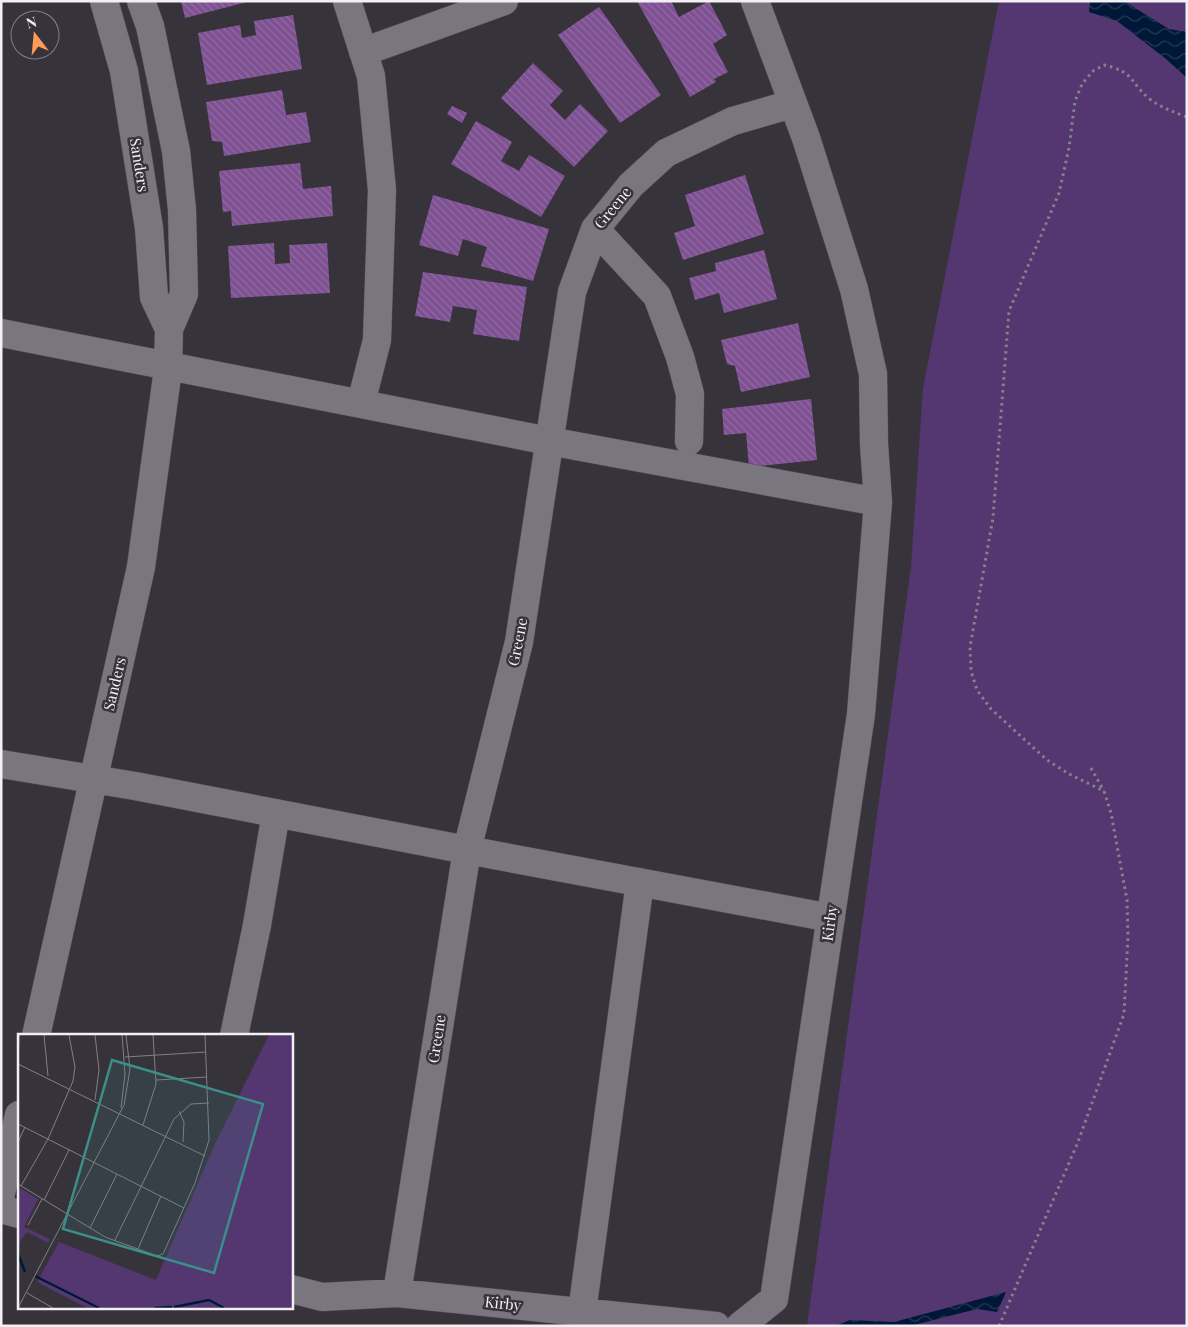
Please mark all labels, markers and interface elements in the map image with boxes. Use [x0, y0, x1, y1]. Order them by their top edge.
north arrow [10, 10, 60, 60]
text: N [24, 11, 39, 33]
street label: Sanders [126, 137, 154, 193]
street label: Greene [589, 182, 635, 233]
street label: Greene [503, 616, 531, 668]
street label: Sanders [98, 655, 130, 712]
street label: Kirby [817, 903, 842, 942]
street label: Greene [422, 1013, 450, 1064]
inset map [18, 1034, 292, 1310]
street label: Kirby [484, 1291, 523, 1315]

